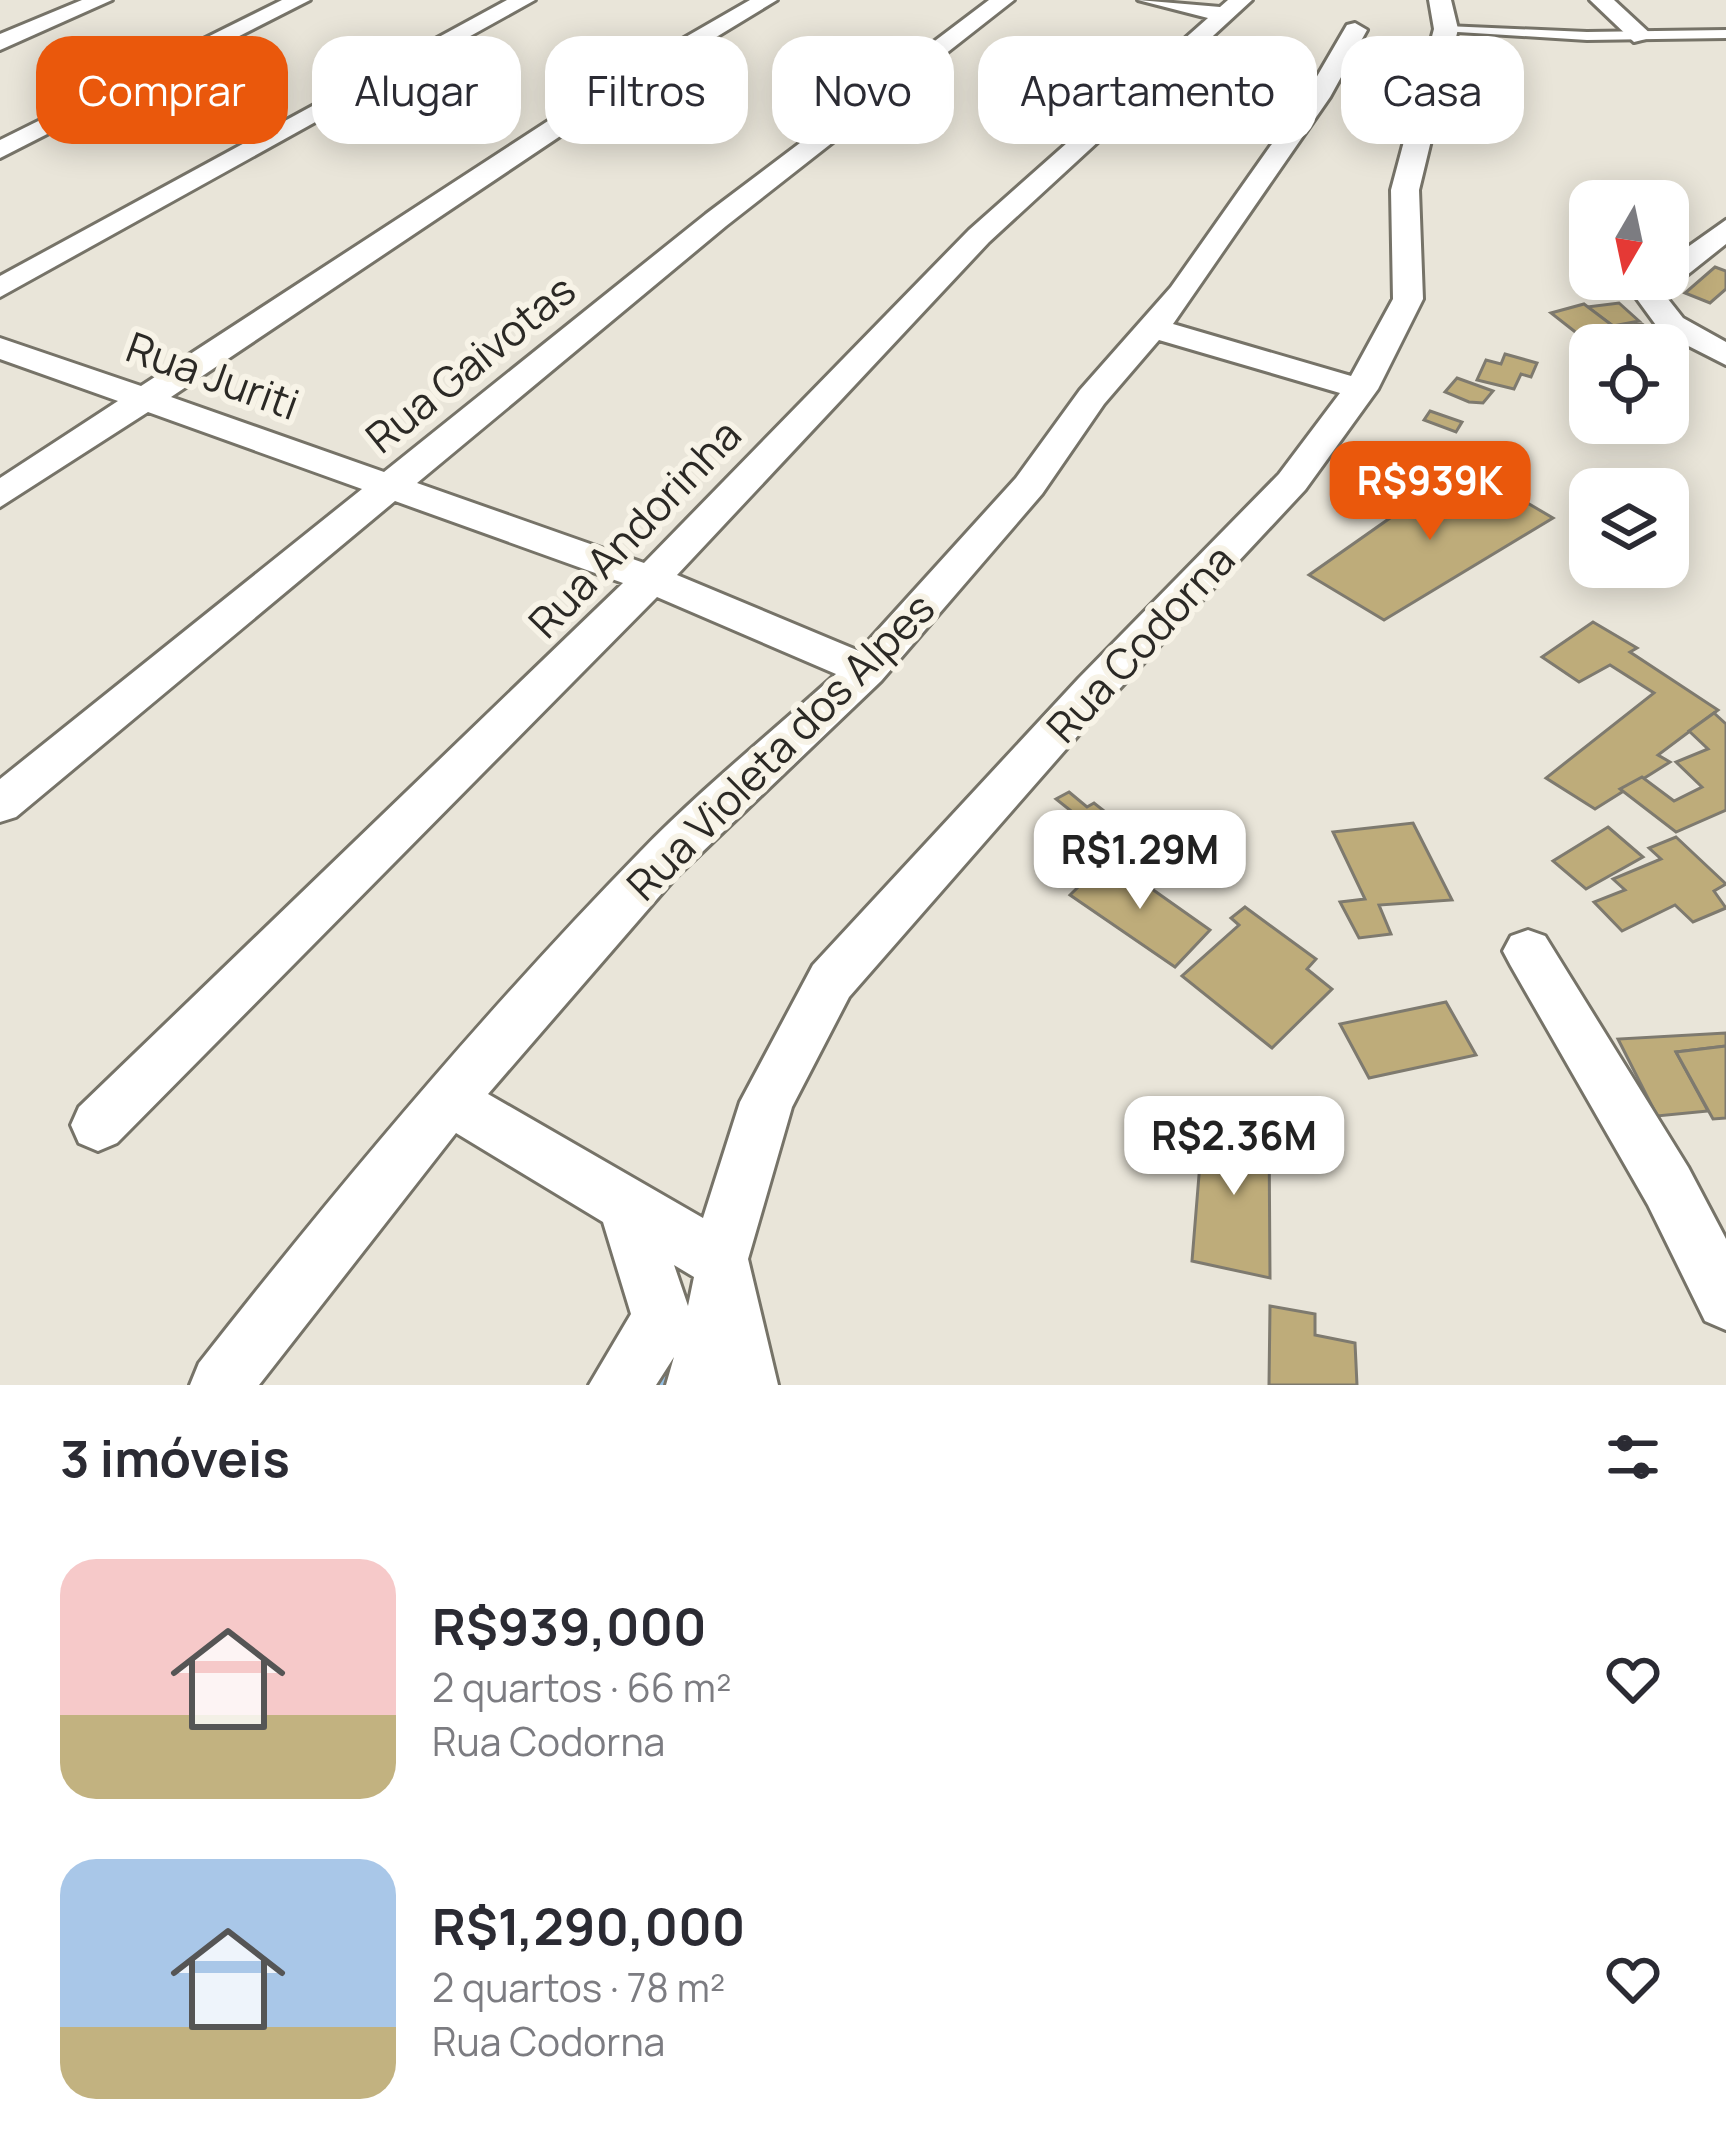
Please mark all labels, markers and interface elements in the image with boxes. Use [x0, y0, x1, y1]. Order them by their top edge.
chip: Comprar [36, 36, 288, 144]
chip: Alugar [312, 36, 521, 144]
chip: Filtros [545, 36, 748, 144]
chip: Novo [772, 36, 954, 144]
chip: Apartamento [978, 36, 1317, 144]
chip: Casa [1341, 36, 1524, 144]
north arrow [1569, 180, 1689, 300]
map controls [1569, 180, 1689, 588]
street label: Rua Gaivotas [353, 261, 587, 465]
street label: Rua Juriti [119, 317, 307, 433]
button: locate [1569, 324, 1689, 444]
street label: Rua Andorinha [515, 406, 753, 650]
pin: R$939K [1332, 441, 1528, 543]
text: R$939K [1357, 453, 1503, 507]
button: layers [1569, 468, 1689, 588]
street label: Rua Codorna [1033, 531, 1247, 755]
street label: Rua Violeta dos Alpes [613, 579, 947, 913]
pin: R$1.29M [1029, 810, 1251, 912]
text: R$1.29M [1061, 822, 1219, 876]
pin: R$2.36M [1123, 1096, 1345, 1198]
text: R$2.36M [1151, 1108, 1317, 1162]
text: 3 imóveis [60, 1423, 290, 1492]
icon: filters [1600, 1424, 1666, 1490]
text: R$939,000 [432, 1591, 707, 1660]
icon: home [156, 1607, 300, 1751]
icon: heart [1600, 1646, 1666, 1712]
text: 2 quartos · 66 m² [432, 1660, 732, 1714]
text: Rua Codorna [432, 1714, 665, 1768]
text: R$1,290,000 [432, 1891, 745, 1960]
icon: home [156, 1907, 300, 2051]
icon: heart [1600, 1946, 1666, 2012]
text: 2 quartos · 78 m² [432, 1960, 725, 2014]
text: Rua Codorna [432, 2014, 665, 2068]

